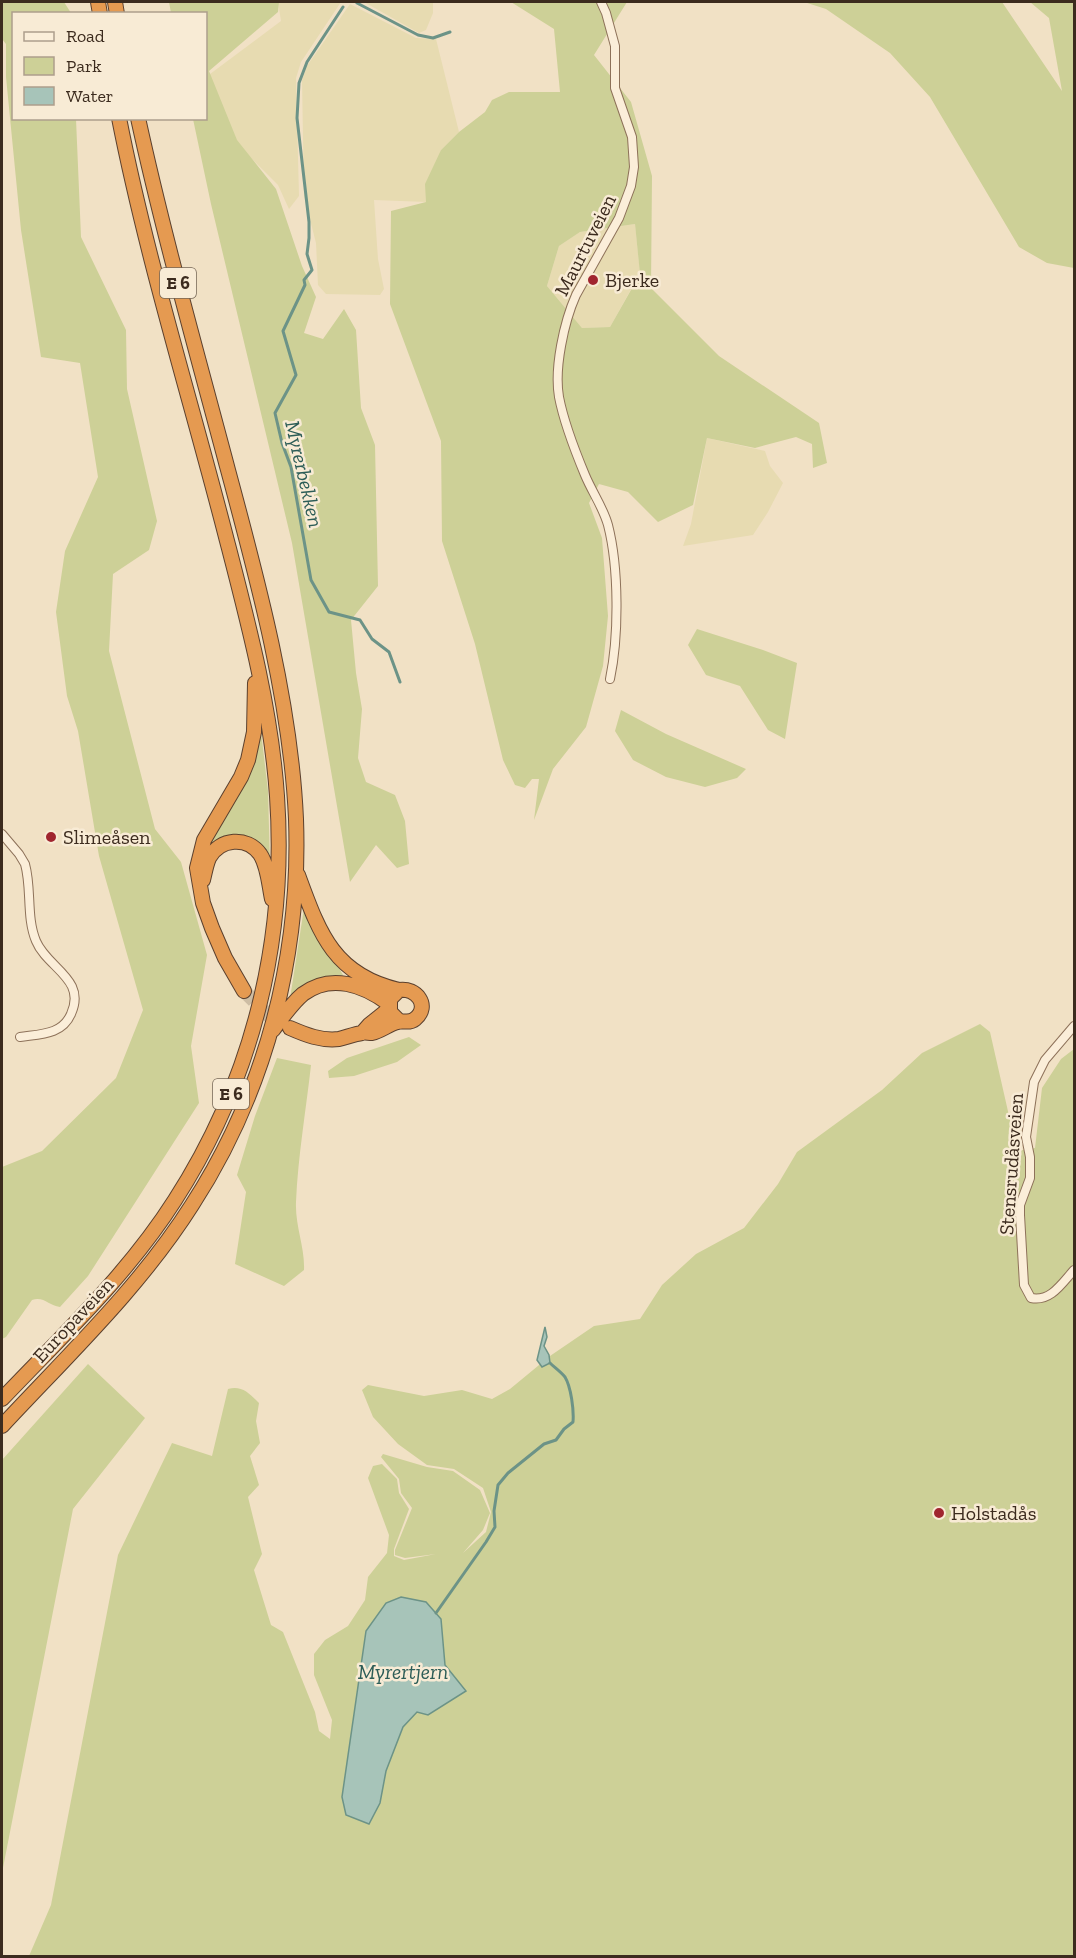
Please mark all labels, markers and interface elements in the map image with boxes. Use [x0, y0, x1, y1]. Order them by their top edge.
legend [12, 12, 207, 120]
text: Road [66, 25, 105, 47]
text: Park [66, 55, 102, 77]
text: Water [66, 85, 113, 107]
street label: Maurtuveien [549, 190, 621, 300]
road number: E 6 [160, 268, 196, 298]
place label: Bjerke [605, 268, 659, 292]
marker: Bjerke [586, 273, 600, 287]
water label: Myrerbekken [280, 418, 329, 530]
place label: Slimeåsen [63, 825, 151, 849]
marker: Slimeåsen [44, 830, 58, 844]
road number: E 6 [213, 1079, 249, 1109]
street label: Stensrudåsveien [994, 1092, 1028, 1236]
street label: Europaveien [28, 1272, 119, 1368]
place label: Holstadås [951, 1501, 1036, 1525]
marker: Holstadås [932, 1506, 946, 1520]
water label: Myrertjern [358, 1659, 448, 1684]

